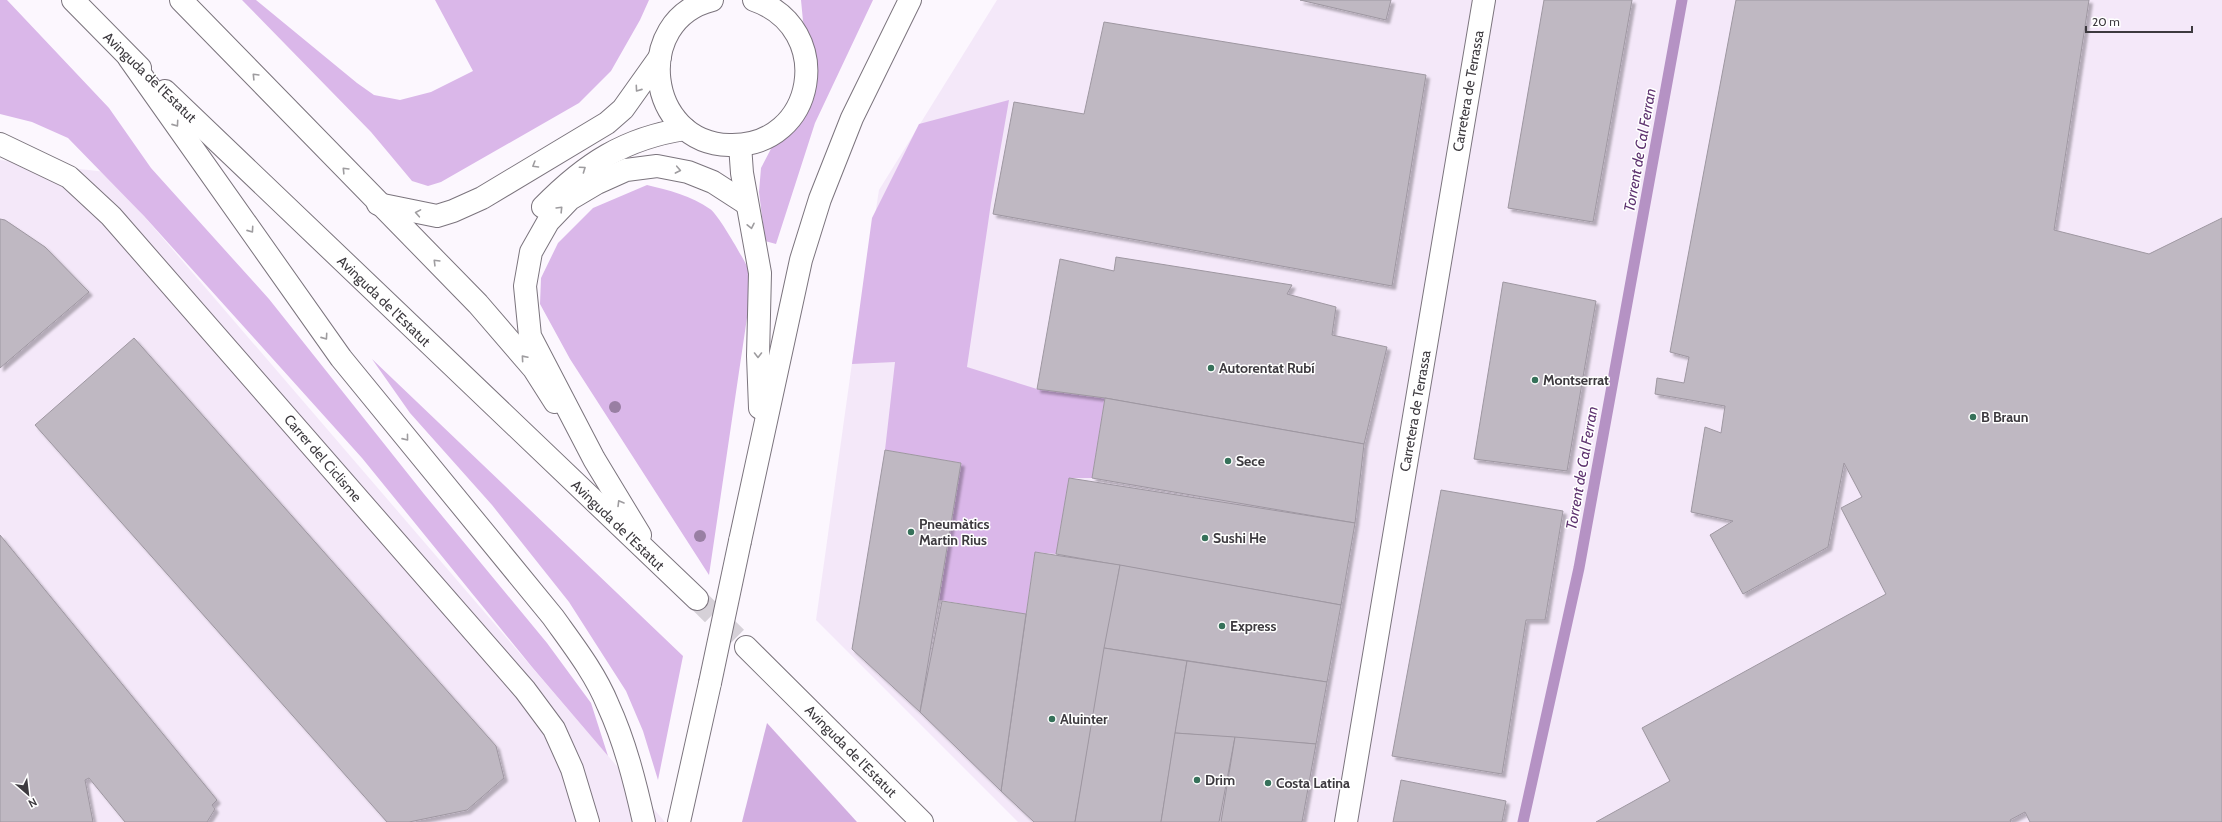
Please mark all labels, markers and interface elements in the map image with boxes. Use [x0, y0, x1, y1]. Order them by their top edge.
scale bar [2086, 8, 2192, 34]
text: 20 m [2092, 14, 2120, 29]
street label: Avinguda de l'Estatut [100, 28, 201, 126]
street label: Carretera de Terrassa [1448, 29, 1488, 153]
one-way arrow [252, 73, 259, 81]
one-way arrow [635, 85, 643, 92]
water label: Torrent de Cal Ferran [1620, 87, 1660, 213]
one-way arrow [171, 120, 179, 127]
one-way arrow [532, 161, 539, 168]
one-way arrow [675, 165, 681, 173]
one-way arrow [342, 167, 350, 175]
one-way arrow [579, 167, 586, 174]
one-way arrow [555, 206, 563, 214]
one-way arrow [415, 209, 421, 217]
one-way arrow [747, 222, 755, 229]
one-way arrow [246, 226, 253, 233]
street label: Avinguda de l'Estatut [334, 252, 435, 350]
one-way arrow [433, 259, 441, 267]
one-way arrow [320, 332, 327, 339]
street label: Carretera de Terrassa [1395, 349, 1435, 473]
one-way arrow [754, 352, 762, 358]
one-way arrow [522, 355, 529, 363]
place label: Autorentat Rubí [1219, 359, 1315, 377]
marker: Autorentat Rubí [1206, 363, 1216, 373]
place label: Montserrat [1543, 371, 1609, 389]
marker: Montserrat [1530, 375, 1540, 385]
water label: Torrent de Cal Ferran [1562, 405, 1602, 531]
place label: B Braun [1981, 408, 2029, 426]
street label: Carrer del Ciclisme [280, 411, 366, 505]
marker: B Braun [1968, 412, 1978, 422]
one-way arrow [402, 434, 409, 441]
place label: Sece [1236, 452, 1265, 470]
marker: Sece [1223, 456, 1233, 466]
street label: Avinguda de l'Estatut [568, 476, 669, 574]
one-way arrow [618, 500, 625, 507]
place label: Pneumàtics Martin Rius [919, 515, 989, 549]
marker: Pneumàtics Martin Rius [906, 527, 916, 537]
place label: Sushi He [1213, 529, 1266, 547]
marker: Sushi He [1200, 533, 1210, 543]
place label: Express [1230, 617, 1276, 635]
marker: Express [1217, 621, 1227, 631]
street label: Avinguda de l'Estatut [801, 701, 901, 801]
place label: Aluinter [1060, 710, 1108, 728]
marker: Aluinter [1047, 714, 1057, 724]
place label: Drim [1205, 771, 1235, 789]
north arrow [8, 774, 48, 814]
place label: Costa Latina [1276, 774, 1350, 792]
marker: Drim [1192, 775, 1202, 785]
marker: Costa Latina [1263, 778, 1273, 788]
text: N [26, 795, 39, 811]

